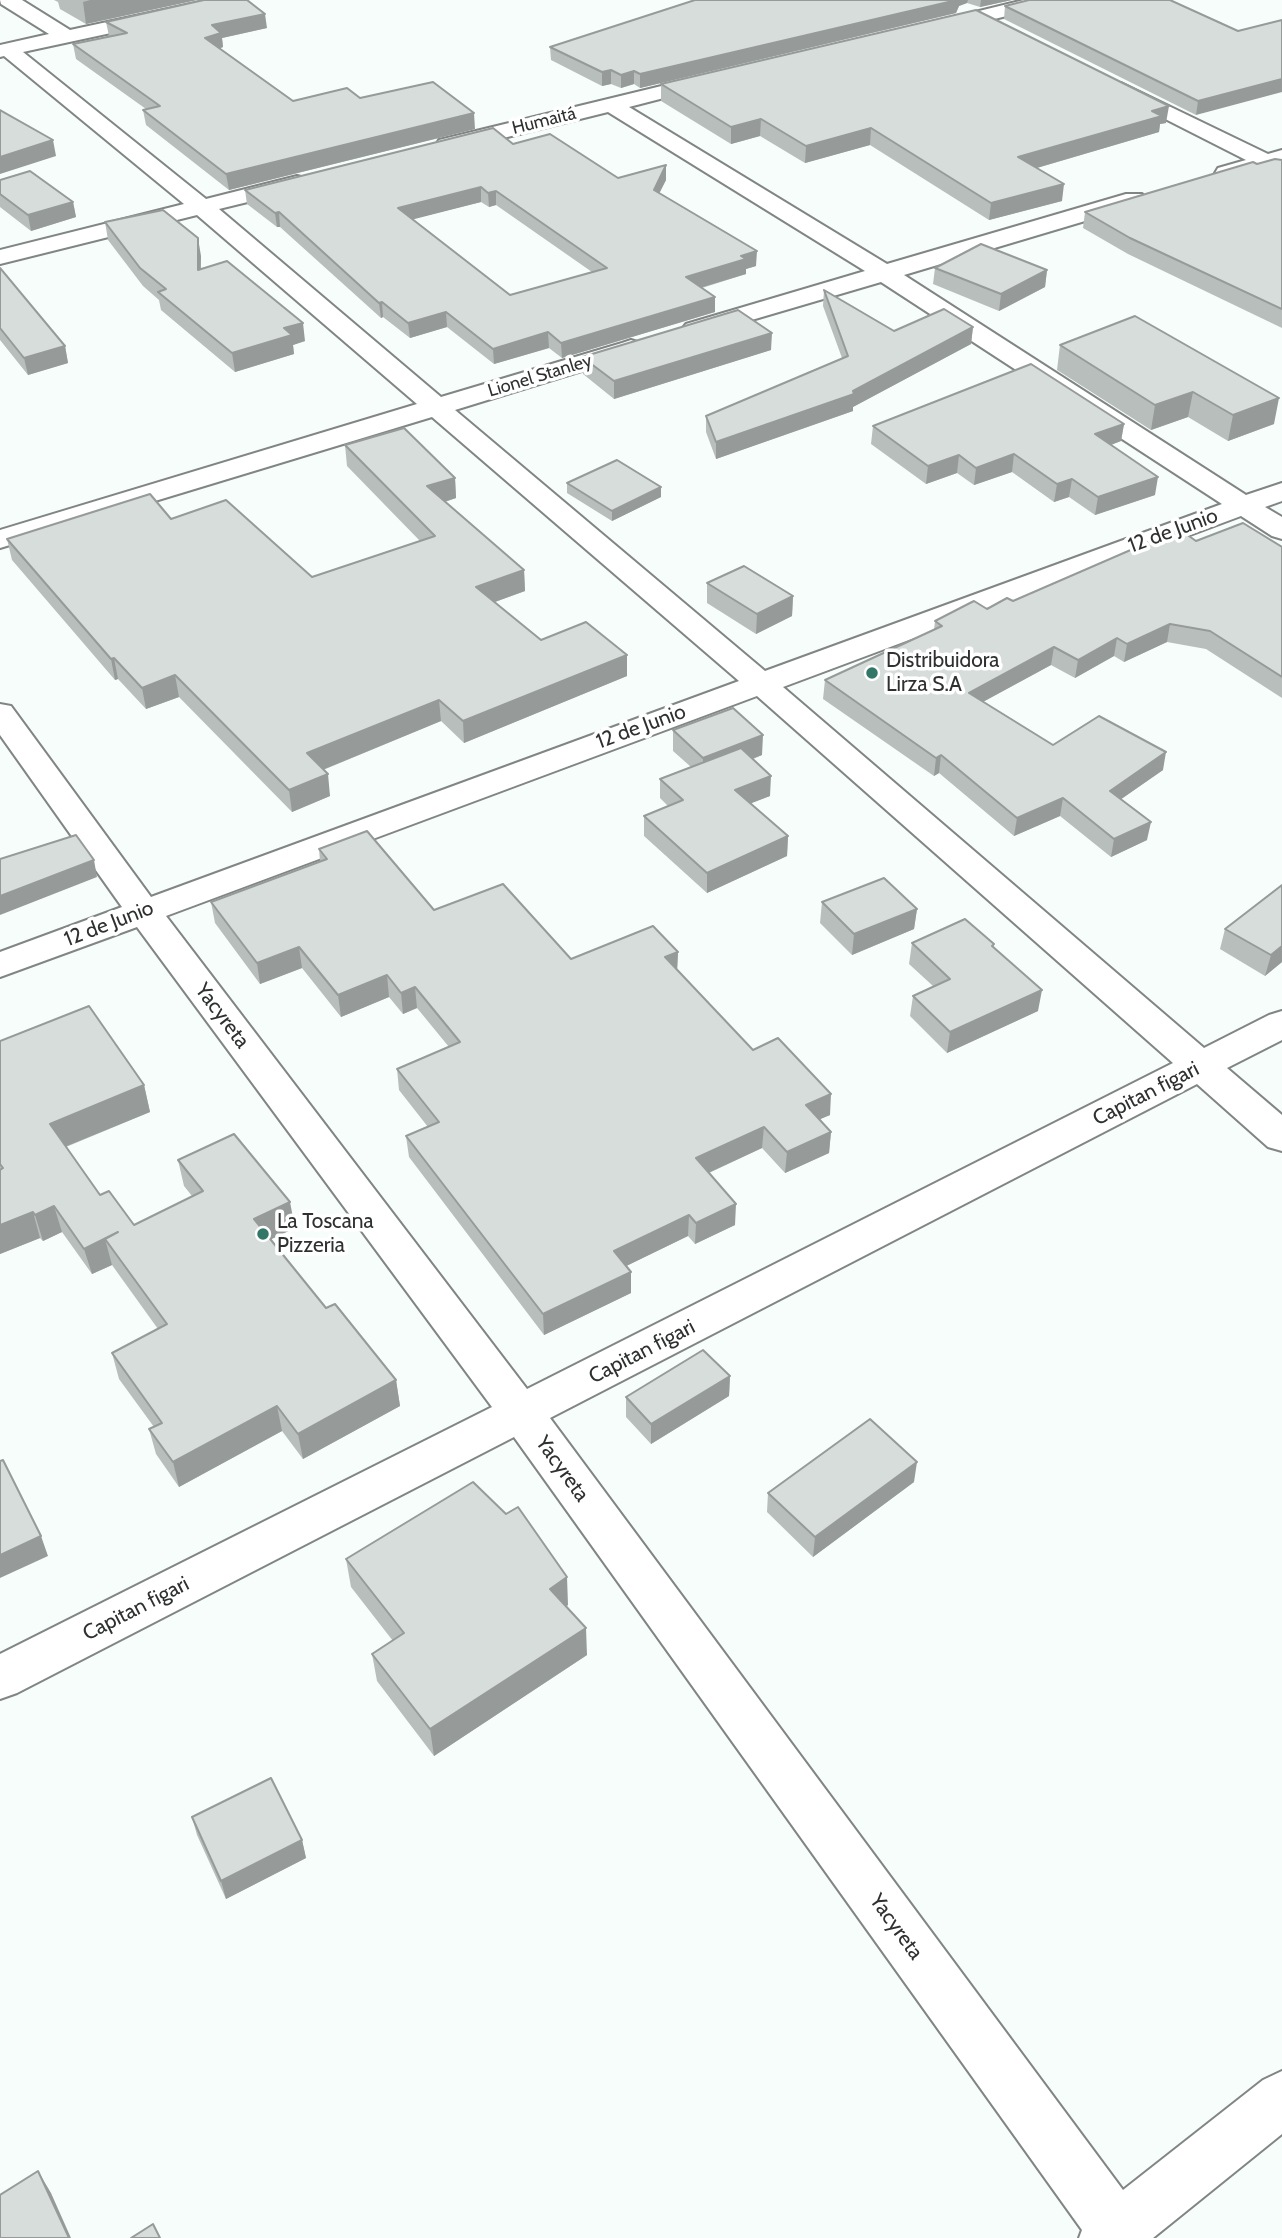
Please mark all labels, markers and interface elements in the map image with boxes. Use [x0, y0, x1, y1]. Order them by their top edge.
street label: Humaitá [510, 103, 578, 139]
street label: Lionel Stanley [485, 350, 595, 402]
street label: 12 de Junio [1125, 503, 1221, 559]
place label: Distribuidora Lirza S.A [886, 648, 999, 698]
marker: Distribuidora Lirza S.A [864, 665, 880, 681]
street label: 12 de Junio [593, 699, 689, 755]
street label: 12 de Junio [61, 895, 157, 953]
street label: Yacyreta [189, 978, 255, 1054]
street label: Capitan figari [1089, 1056, 1203, 1132]
place label: La Toscana Pizzeria [277, 1209, 374, 1259]
marker: La Toscana Pizzeria [255, 1226, 271, 1242]
street label: Capitan figari [585, 1314, 699, 1390]
street label: Yacyreta [530, 1431, 594, 1507]
street label: Capitan figari [79, 1571, 193, 1647]
street label: Yacyreta [864, 1889, 928, 1965]

